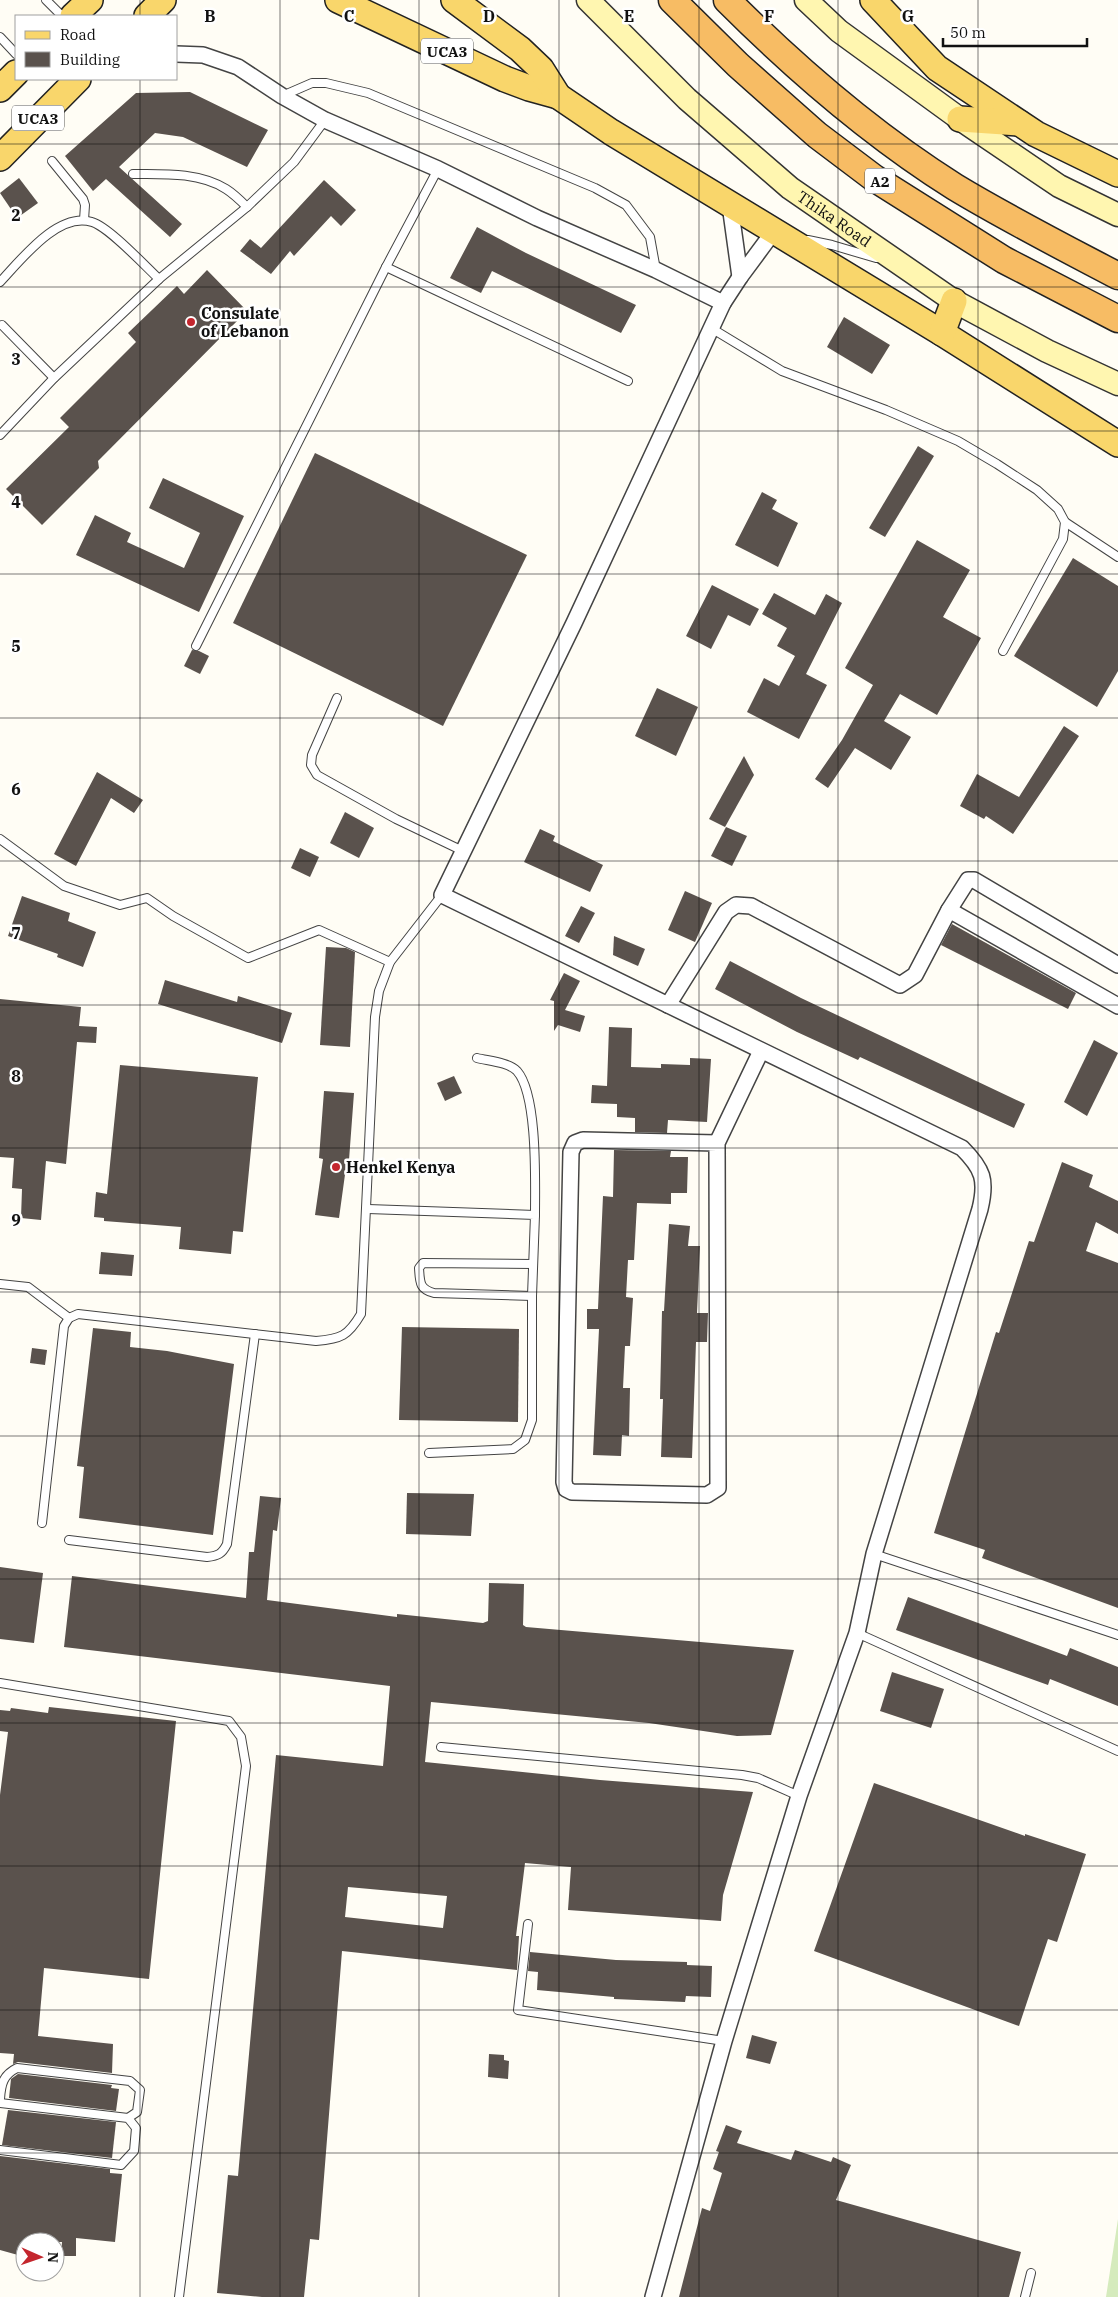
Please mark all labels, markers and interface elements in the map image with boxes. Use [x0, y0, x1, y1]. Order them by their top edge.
text: B [204, 6, 216, 26]
text: C [344, 6, 354, 26]
text: D [483, 6, 495, 26]
text: E [624, 6, 634, 26]
text: F [764, 6, 774, 26]
text: G [902, 6, 914, 26]
legend [15, 15, 178, 80]
scale bar [943, 15, 1087, 47]
text: 50 m [950, 23, 986, 42]
text: Road [60, 25, 96, 44]
road number: UCA3 [421, 38, 473, 64]
text: Building [60, 50, 120, 69]
road number: UCA3 [12, 106, 64, 130]
road number: A2 [865, 168, 895, 194]
street label: Thika Road [793, 186, 875, 251]
text: 2 [11, 205, 21, 225]
place label: Consulate of Lebanon [201, 303, 289, 341]
marker: Consulate of Lebanon [185, 316, 197, 328]
text: 3 [11, 349, 21, 369]
text: 4 [11, 492, 21, 512]
text: 5 [11, 636, 21, 656]
text: 6 [11, 779, 21, 799]
text: 7 [11, 923, 21, 943]
text: 8 [11, 1066, 21, 1086]
place label: Henkel Kenya [346, 1157, 455, 1177]
marker: Henkel Kenya [330, 1161, 342, 1173]
text: 9 [11, 1210, 21, 1230]
north arrow [15, 2232, 65, 2282]
text: N [44, 2252, 62, 2263]

